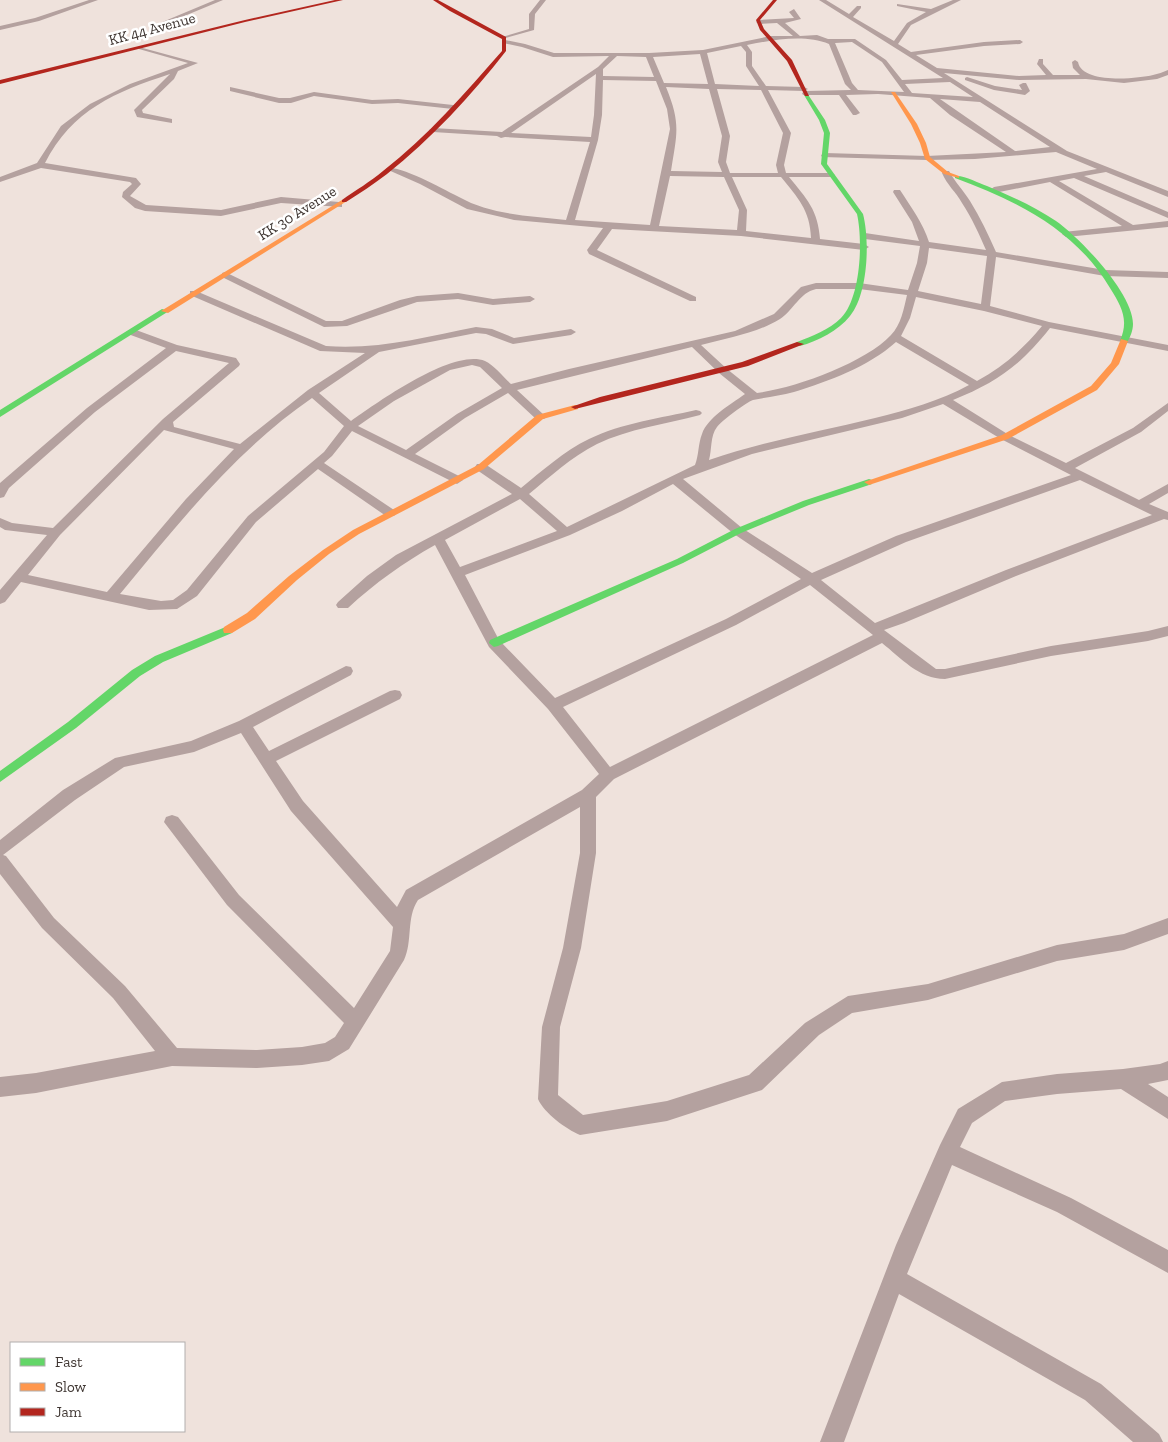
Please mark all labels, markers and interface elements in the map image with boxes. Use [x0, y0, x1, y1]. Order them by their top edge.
street label: KK 44 Avenue [107, 9, 197, 49]
street label: KK 30 Avenue [255, 182, 339, 244]
legend [10, 1342, 185, 1432]
text: Fast [55, 1353, 83, 1371]
text: Slow [55, 1378, 87, 1396]
text: Jam [55, 1403, 82, 1421]

